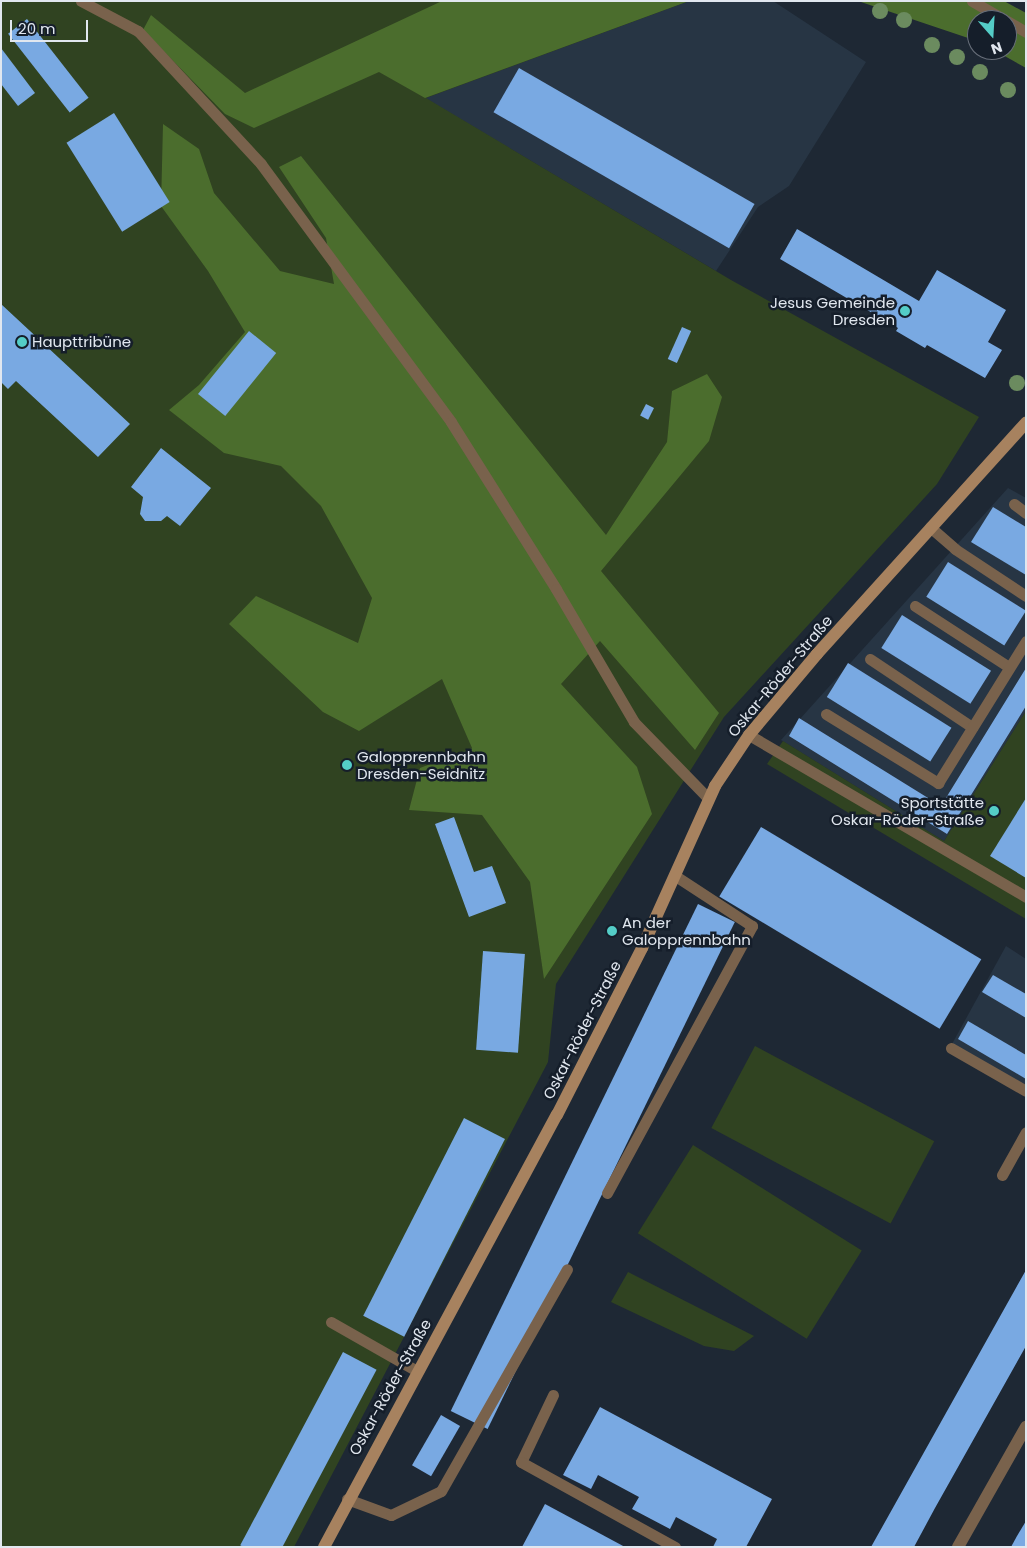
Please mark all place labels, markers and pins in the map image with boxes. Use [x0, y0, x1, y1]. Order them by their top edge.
place label: Jesus Gemeinde Dresden [770, 293, 895, 328]
marker: Jesus Gemeinde Dresden [899, 305, 911, 317]
place label: Haupttribüne [32, 333, 131, 351]
marker: Haupttribüne [16, 336, 28, 348]
place label: Galopprennbahn Dresden-Seidnitz [357, 747, 486, 782]
marker: Galopprennbahn Dresden-Seidnitz [341, 759, 353, 771]
place label: Sportstätte Oskar-Röder-Straße [831, 793, 984, 828]
marker: Sportstätte Oskar-Röder-Straße [988, 805, 1000, 817]
place label: An der Galopprennbahn [622, 913, 751, 948]
marker: An der Galopprennbahn [606, 925, 618, 937]

